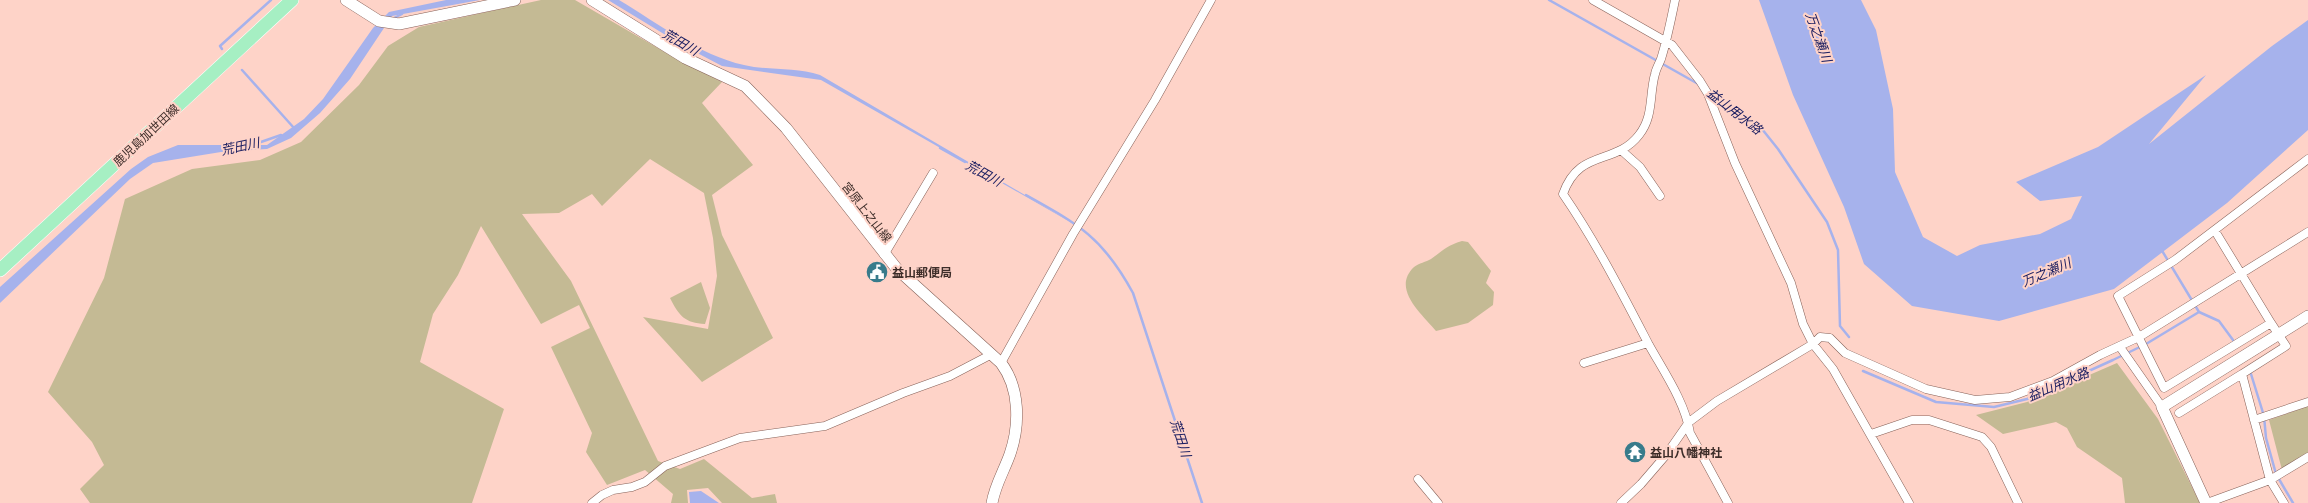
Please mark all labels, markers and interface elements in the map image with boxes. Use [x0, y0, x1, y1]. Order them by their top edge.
water label: 万之瀬川 [1803, 10, 1836, 66]
water label: 荒田川 [660, 25, 704, 60]
water label: 益山用水路 [1704, 85, 1766, 138]
street label: 鹿児島加世田線 [110, 101, 182, 169]
water label: 荒田川 [219, 134, 263, 158]
water label: 荒田川 [963, 157, 1007, 190]
street label: 宮原上之山線 [839, 179, 895, 245]
water label: 万之瀬川 [2019, 254, 2075, 290]
public building icon: 益山郵便局 [864, 259, 890, 285]
place label: 益山郵便局 [892, 265, 952, 280]
water label: 益山用水路 [2025, 364, 2092, 404]
water label: 荒田川 [1167, 417, 1195, 461]
temple icon: 益山八幡神社 [1622, 439, 1648, 465]
place label: 益山八幡神社 [1650, 445, 1722, 460]

